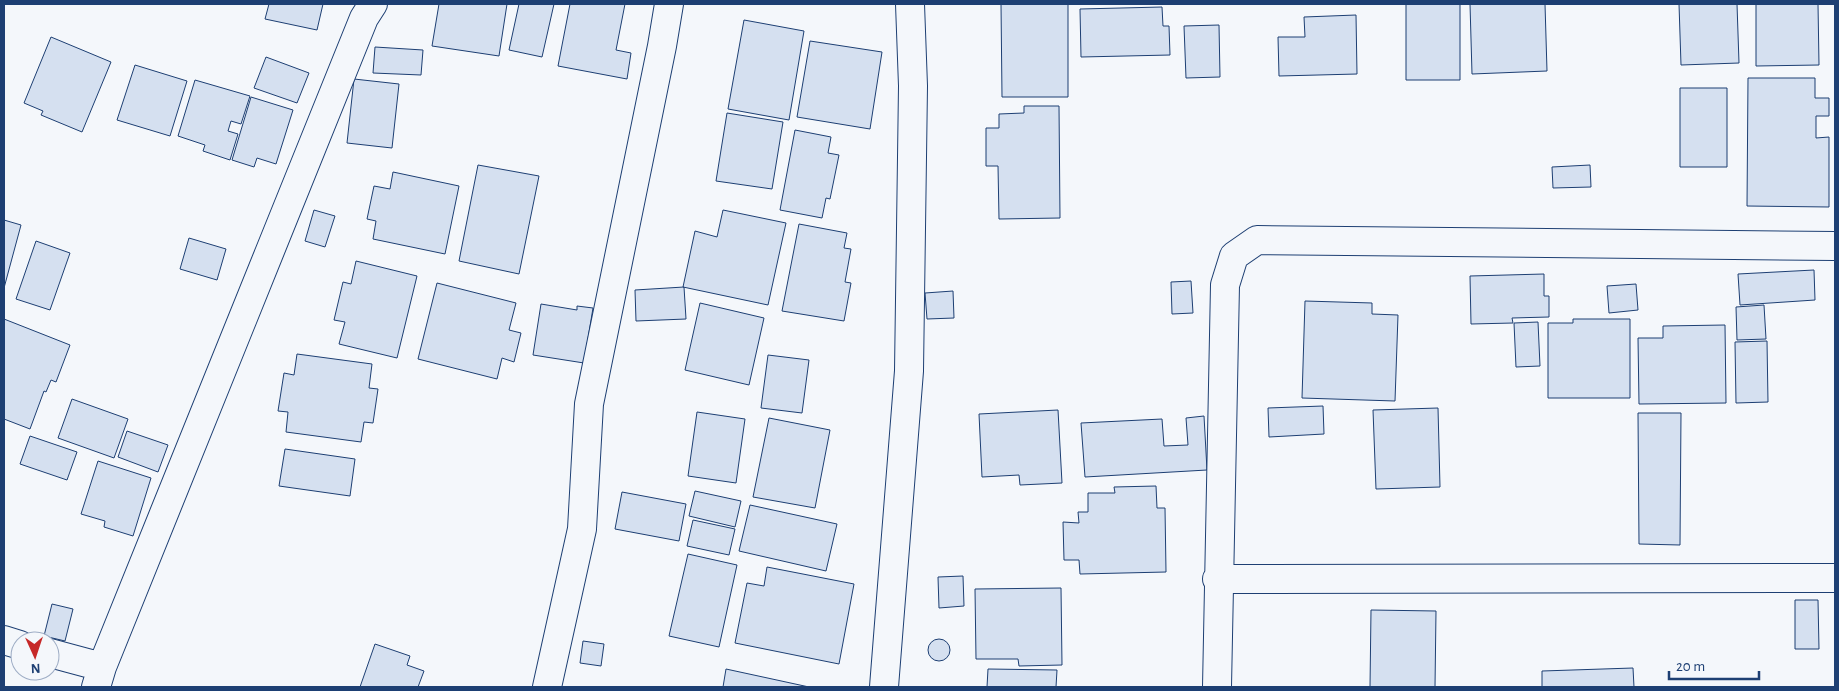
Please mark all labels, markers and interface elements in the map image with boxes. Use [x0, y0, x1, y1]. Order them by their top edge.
north arrow [10, 631, 60, 681]
scale bar [1669, 648, 1759, 680]
text: 20 m [1676, 659, 1705, 674]
text: N [30, 661, 41, 675]

